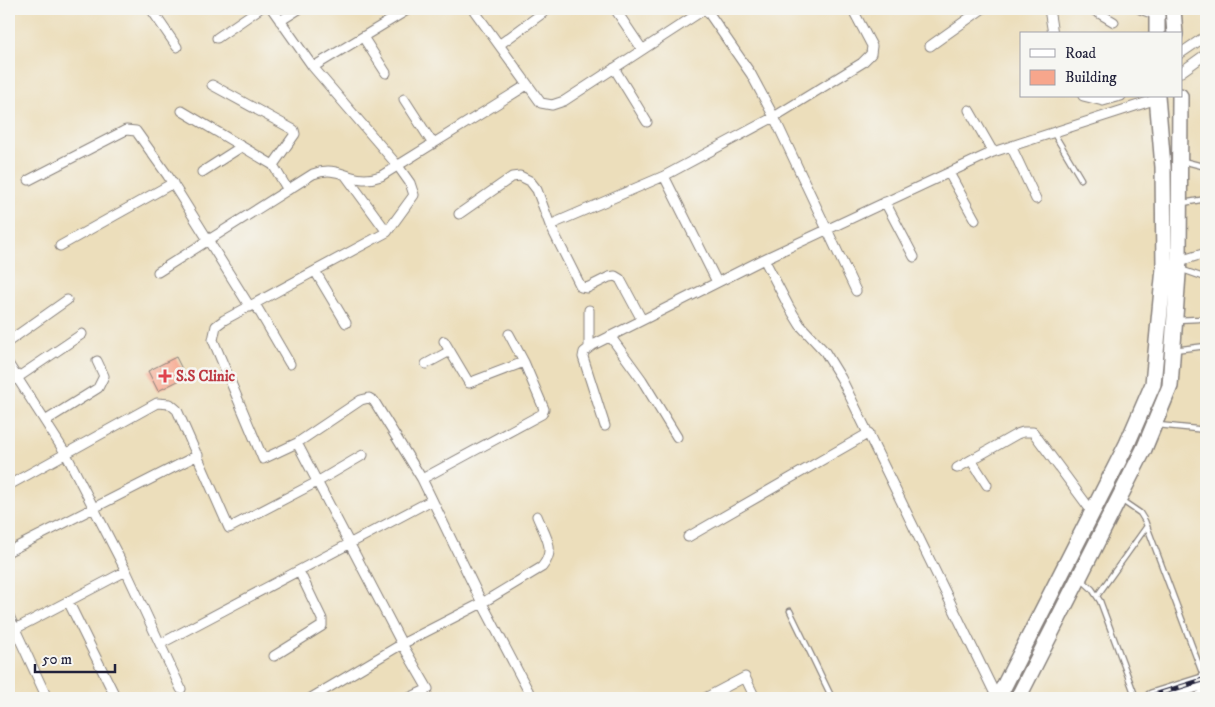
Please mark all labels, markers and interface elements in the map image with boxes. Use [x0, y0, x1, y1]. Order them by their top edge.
legend [1020, 32, 1182, 98]
text: Road [1065, 44, 1097, 63]
text: Building [1065, 68, 1117, 87]
place label: S.S Clinic [176, 367, 236, 386]
marker: S.S Clinic [158, 369, 172, 383]
scale bar [35, 642, 115, 674]
text: 50 m [42, 650, 72, 669]

